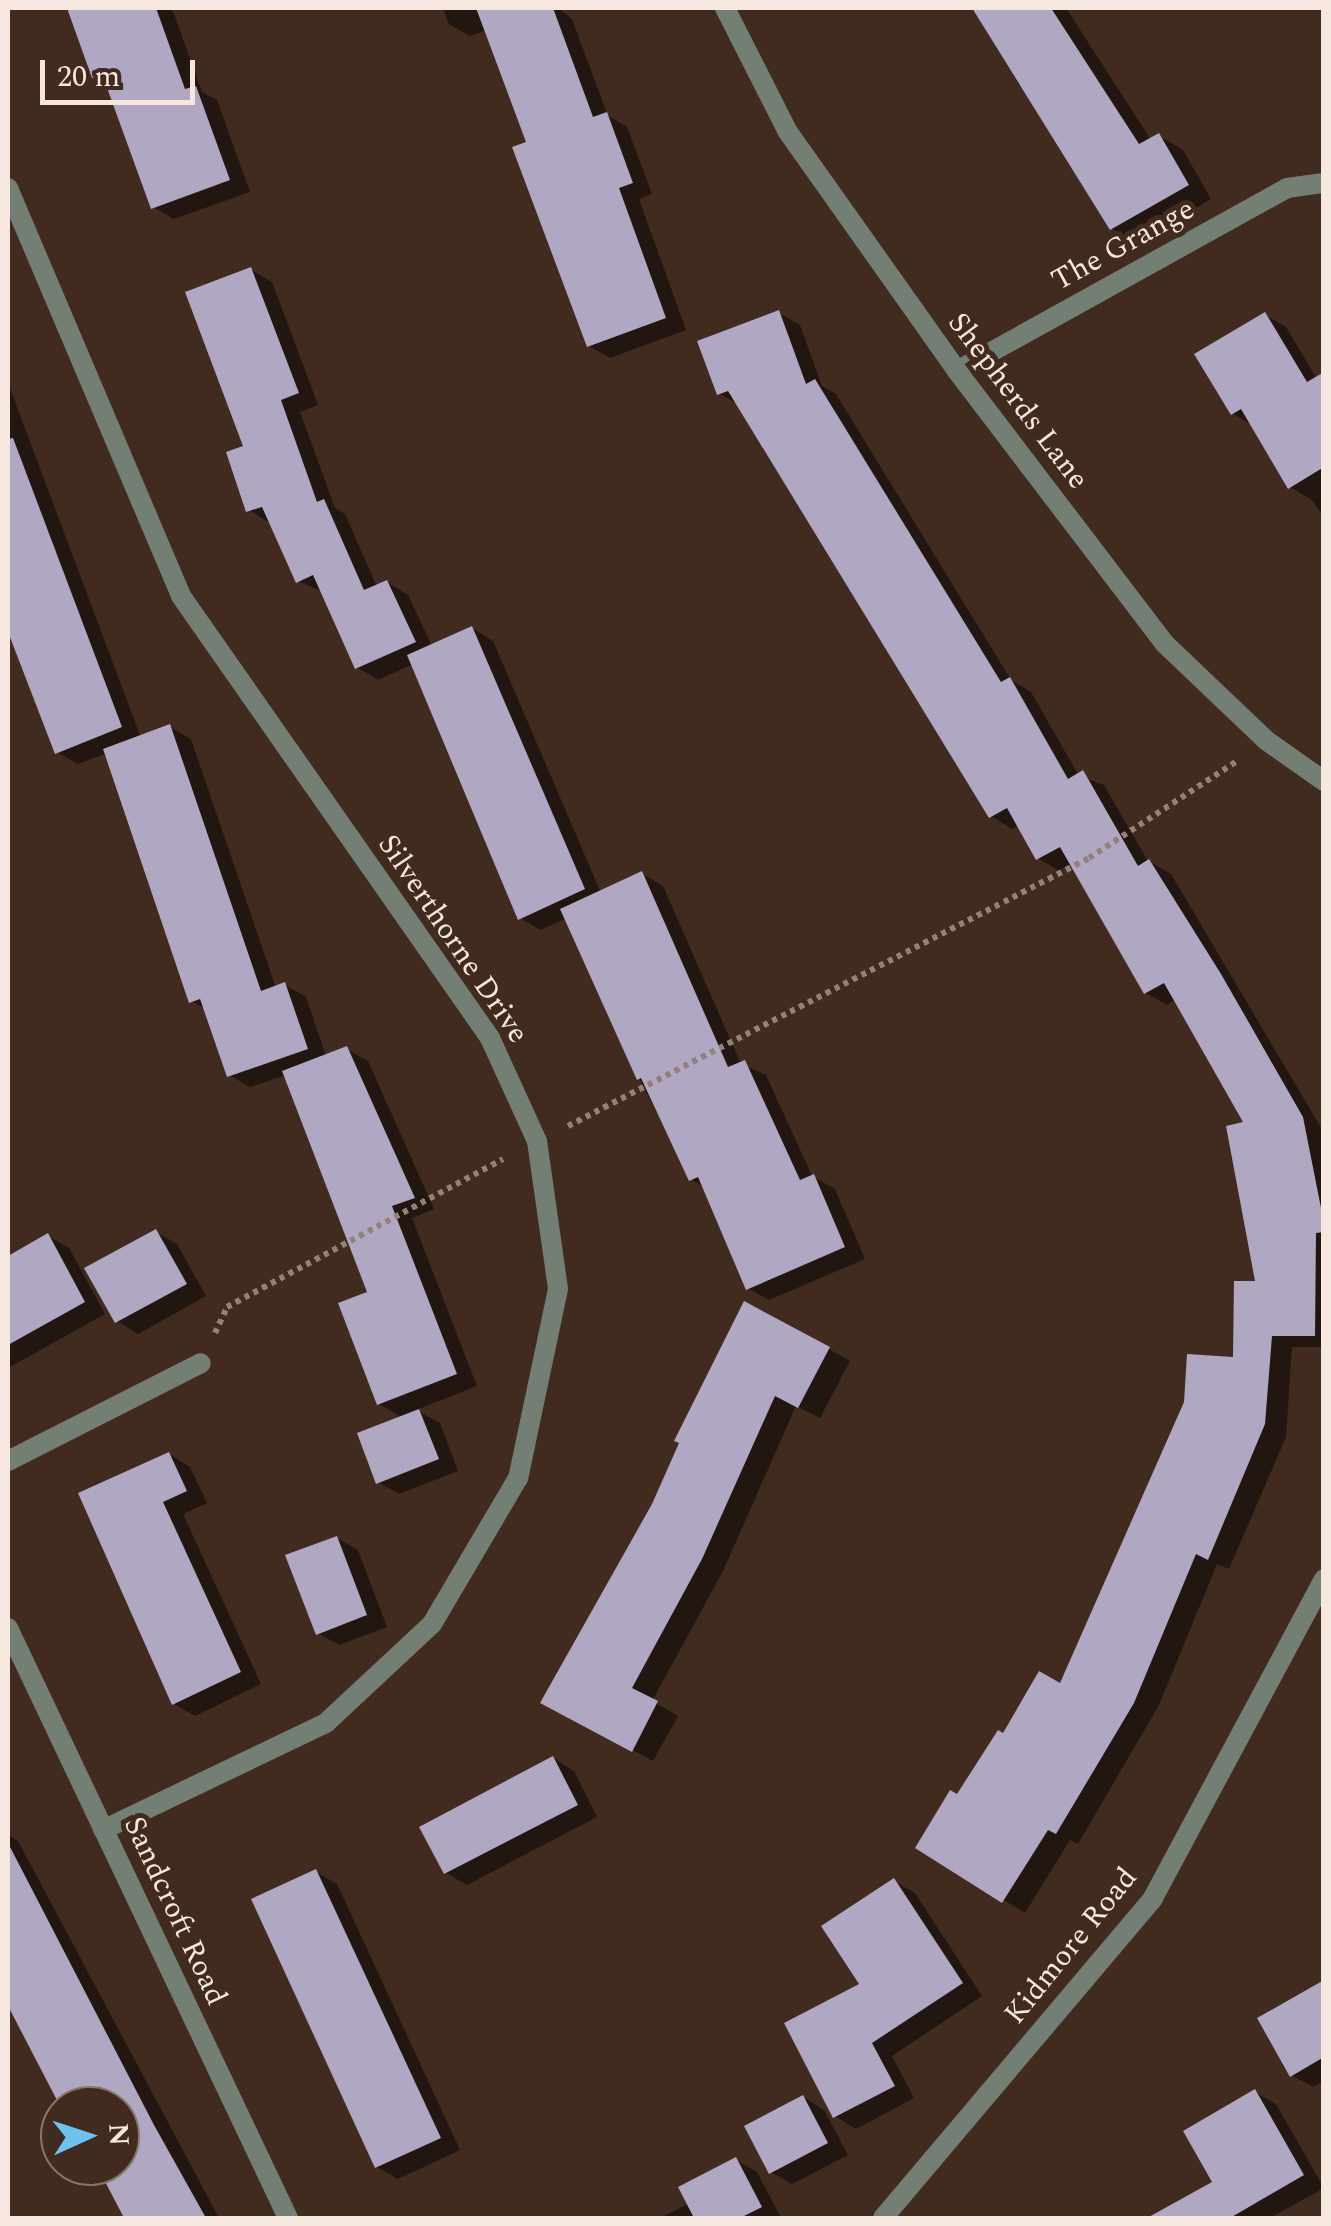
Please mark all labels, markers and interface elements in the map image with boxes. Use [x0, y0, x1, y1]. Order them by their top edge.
scale bar [45, 40, 200, 102]
text: 20 m [57, 54, 120, 100]
street label: The Grange [1045, 191, 1201, 299]
street label: Shepherds Lane [940, 306, 1096, 496]
street label: Silverthorne Drive [370, 828, 536, 1050]
street label: Sandcroft Road [116, 1811, 234, 2011]
street label: Kidmore Road [997, 1860, 1145, 2032]
north arrow [40, 2086, 140, 2186]
text: N [96, 2122, 141, 2147]

